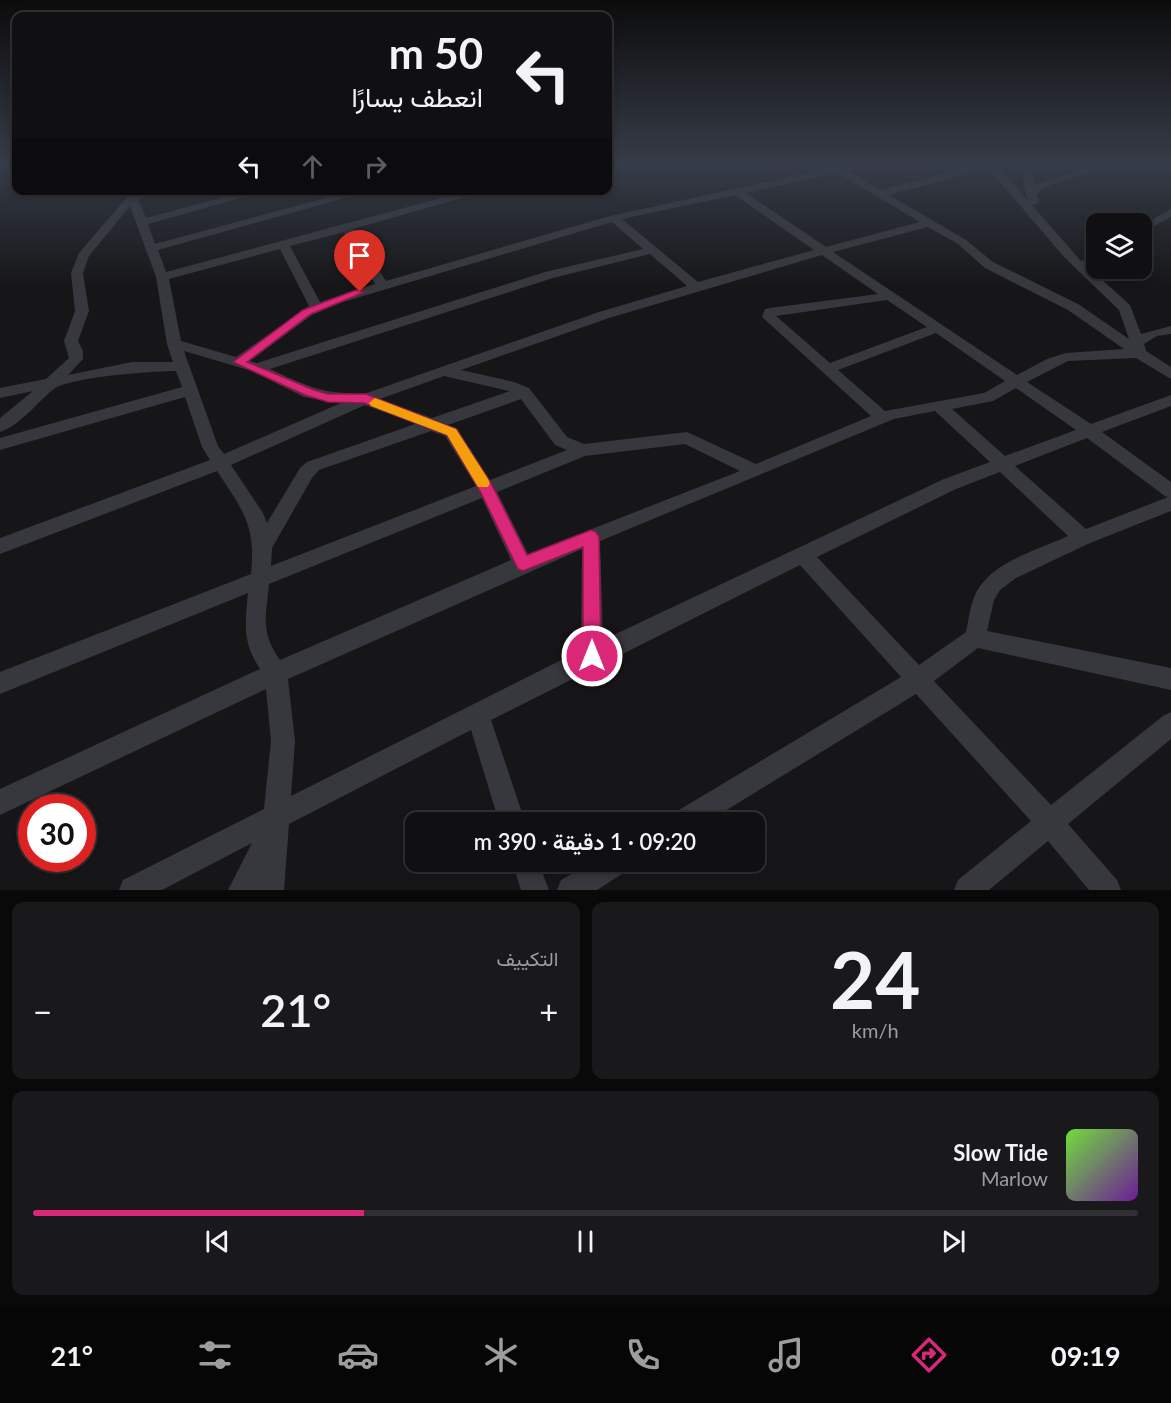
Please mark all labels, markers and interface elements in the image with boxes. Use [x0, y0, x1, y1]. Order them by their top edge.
text: 50 m [389, 28, 483, 78]
icon: left [504, 36, 582, 114]
text: انعطف يسارًا [351, 80, 483, 113]
icon: left [233, 150, 266, 183]
icon: ahead [296, 150, 329, 183]
icon: right [359, 150, 392, 183]
map controls [1086, 213, 1152, 279]
button: layers [1086, 213, 1152, 279]
pin [334, 230, 385, 292]
icon: arrive [343, 239, 376, 272]
position arrow [560, 624, 624, 688]
speed limit sign: 30 [18, 794, 96, 872]
text: 09:20 · 1 دقيقة · 390 m [474, 828, 696, 855]
text: 24 [830, 932, 921, 1026]
text: التكييف [496, 946, 559, 970]
text: 21° [260, 983, 331, 1037]
text: − [33, 991, 52, 1031]
text: + [539, 991, 558, 1031]
text: km/h [852, 1018, 899, 1042]
text: Slow Tide [953, 1139, 1048, 1166]
text: Marlow [981, 1166, 1048, 1190]
icon: previous [201, 1225, 234, 1258]
icon: pause [569, 1225, 602, 1258]
icon: next [937, 1225, 970, 1258]
icon: filters [194, 1334, 236, 1376]
icon: car [337, 1334, 379, 1376]
icon: climate [480, 1334, 522, 1376]
icon: phone [622, 1334, 664, 1376]
icon: music [765, 1334, 807, 1376]
icon: directions [908, 1334, 950, 1376]
text: 21° [51, 1339, 93, 1372]
text: 09:19 [1051, 1339, 1121, 1372]

